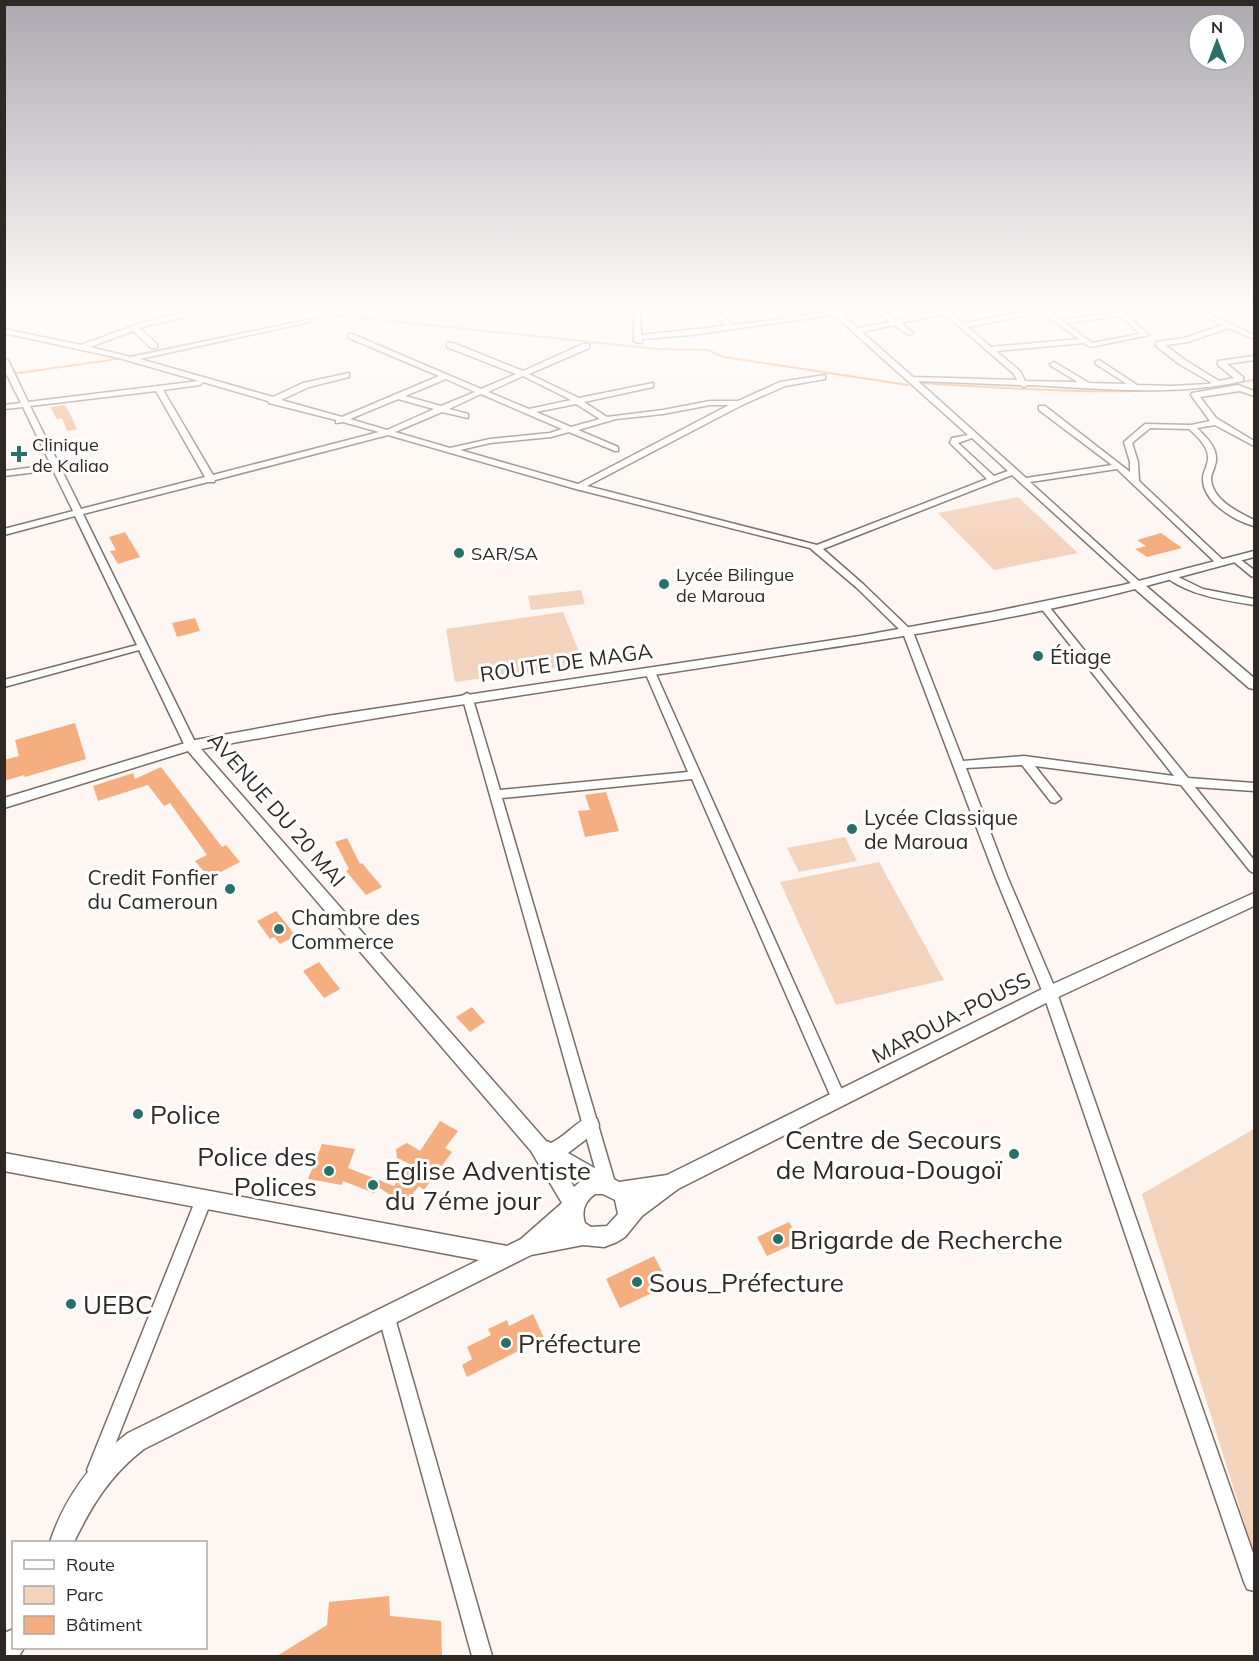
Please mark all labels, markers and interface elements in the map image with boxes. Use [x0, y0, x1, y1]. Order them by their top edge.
north arrow [1187, 12, 1247, 72]
text: N [1211, 17, 1223, 37]
place label: Clinique de Kaliao [32, 433, 109, 477]
marker: Clinique de Kaliao [10, 445, 28, 463]
place label: SAR/SA [471, 542, 538, 565]
marker: SAR/SA [452, 546, 466, 560]
place label: Lycée Bilingue de Maroua [676, 563, 794, 607]
marker: Lycée Bilingue de Maroua [657, 577, 671, 591]
street label: ROUTE DE MAGA [478, 637, 655, 687]
place label: Étiage [1050, 643, 1111, 669]
marker: Étiage [1031, 649, 1045, 663]
street label: AVENUE DU 20 MAI [203, 726, 351, 892]
place label: Lycée Classique de Maroua [864, 804, 1018, 854]
marker: Lycée Classique de Maroua [845, 822, 859, 836]
place label: Credit Fonfier du Cameroun [87, 864, 218, 914]
marker: Credit Fonfier du Cameroun [223, 882, 237, 896]
place label: Chambre des Commerce [291, 904, 420, 954]
marker: Chambre des Commerce [272, 922, 286, 936]
street label: MAROUA-POUSS [867, 966, 1035, 1068]
place label: Police [150, 1098, 220, 1131]
marker: Police [131, 1107, 145, 1121]
place label: Centre de Secours de Maroua-Dougoï [776, 1123, 1003, 1186]
place label: Police des Polices [197, 1140, 317, 1203]
marker: Centre de Secours de Maroua-Dougoï [1007, 1147, 1021, 1161]
place label: Eglise Adventiste du 7éme jour [385, 1154, 591, 1217]
marker: Police des Polices [322, 1164, 336, 1178]
marker: Eglise Adventiste du 7éme jour [366, 1178, 380, 1192]
place label: Brigarde de Recherche [790, 1223, 1063, 1256]
marker: Brigarde de Recherche [771, 1232, 785, 1246]
place label: Sous_Préfecture [649, 1266, 844, 1299]
marker: Sous_Préfecture [630, 1275, 644, 1289]
place label: UEBC [83, 1288, 153, 1321]
marker: UEBC [64, 1297, 78, 1311]
place label: Préfecture [518, 1327, 641, 1360]
marker: Préfecture [499, 1336, 513, 1350]
legend [12, 1541, 207, 1649]
text: Route [66, 1553, 115, 1576]
text: Parc [66, 1583, 104, 1606]
text: Bâtiment [66, 1613, 142, 1636]

